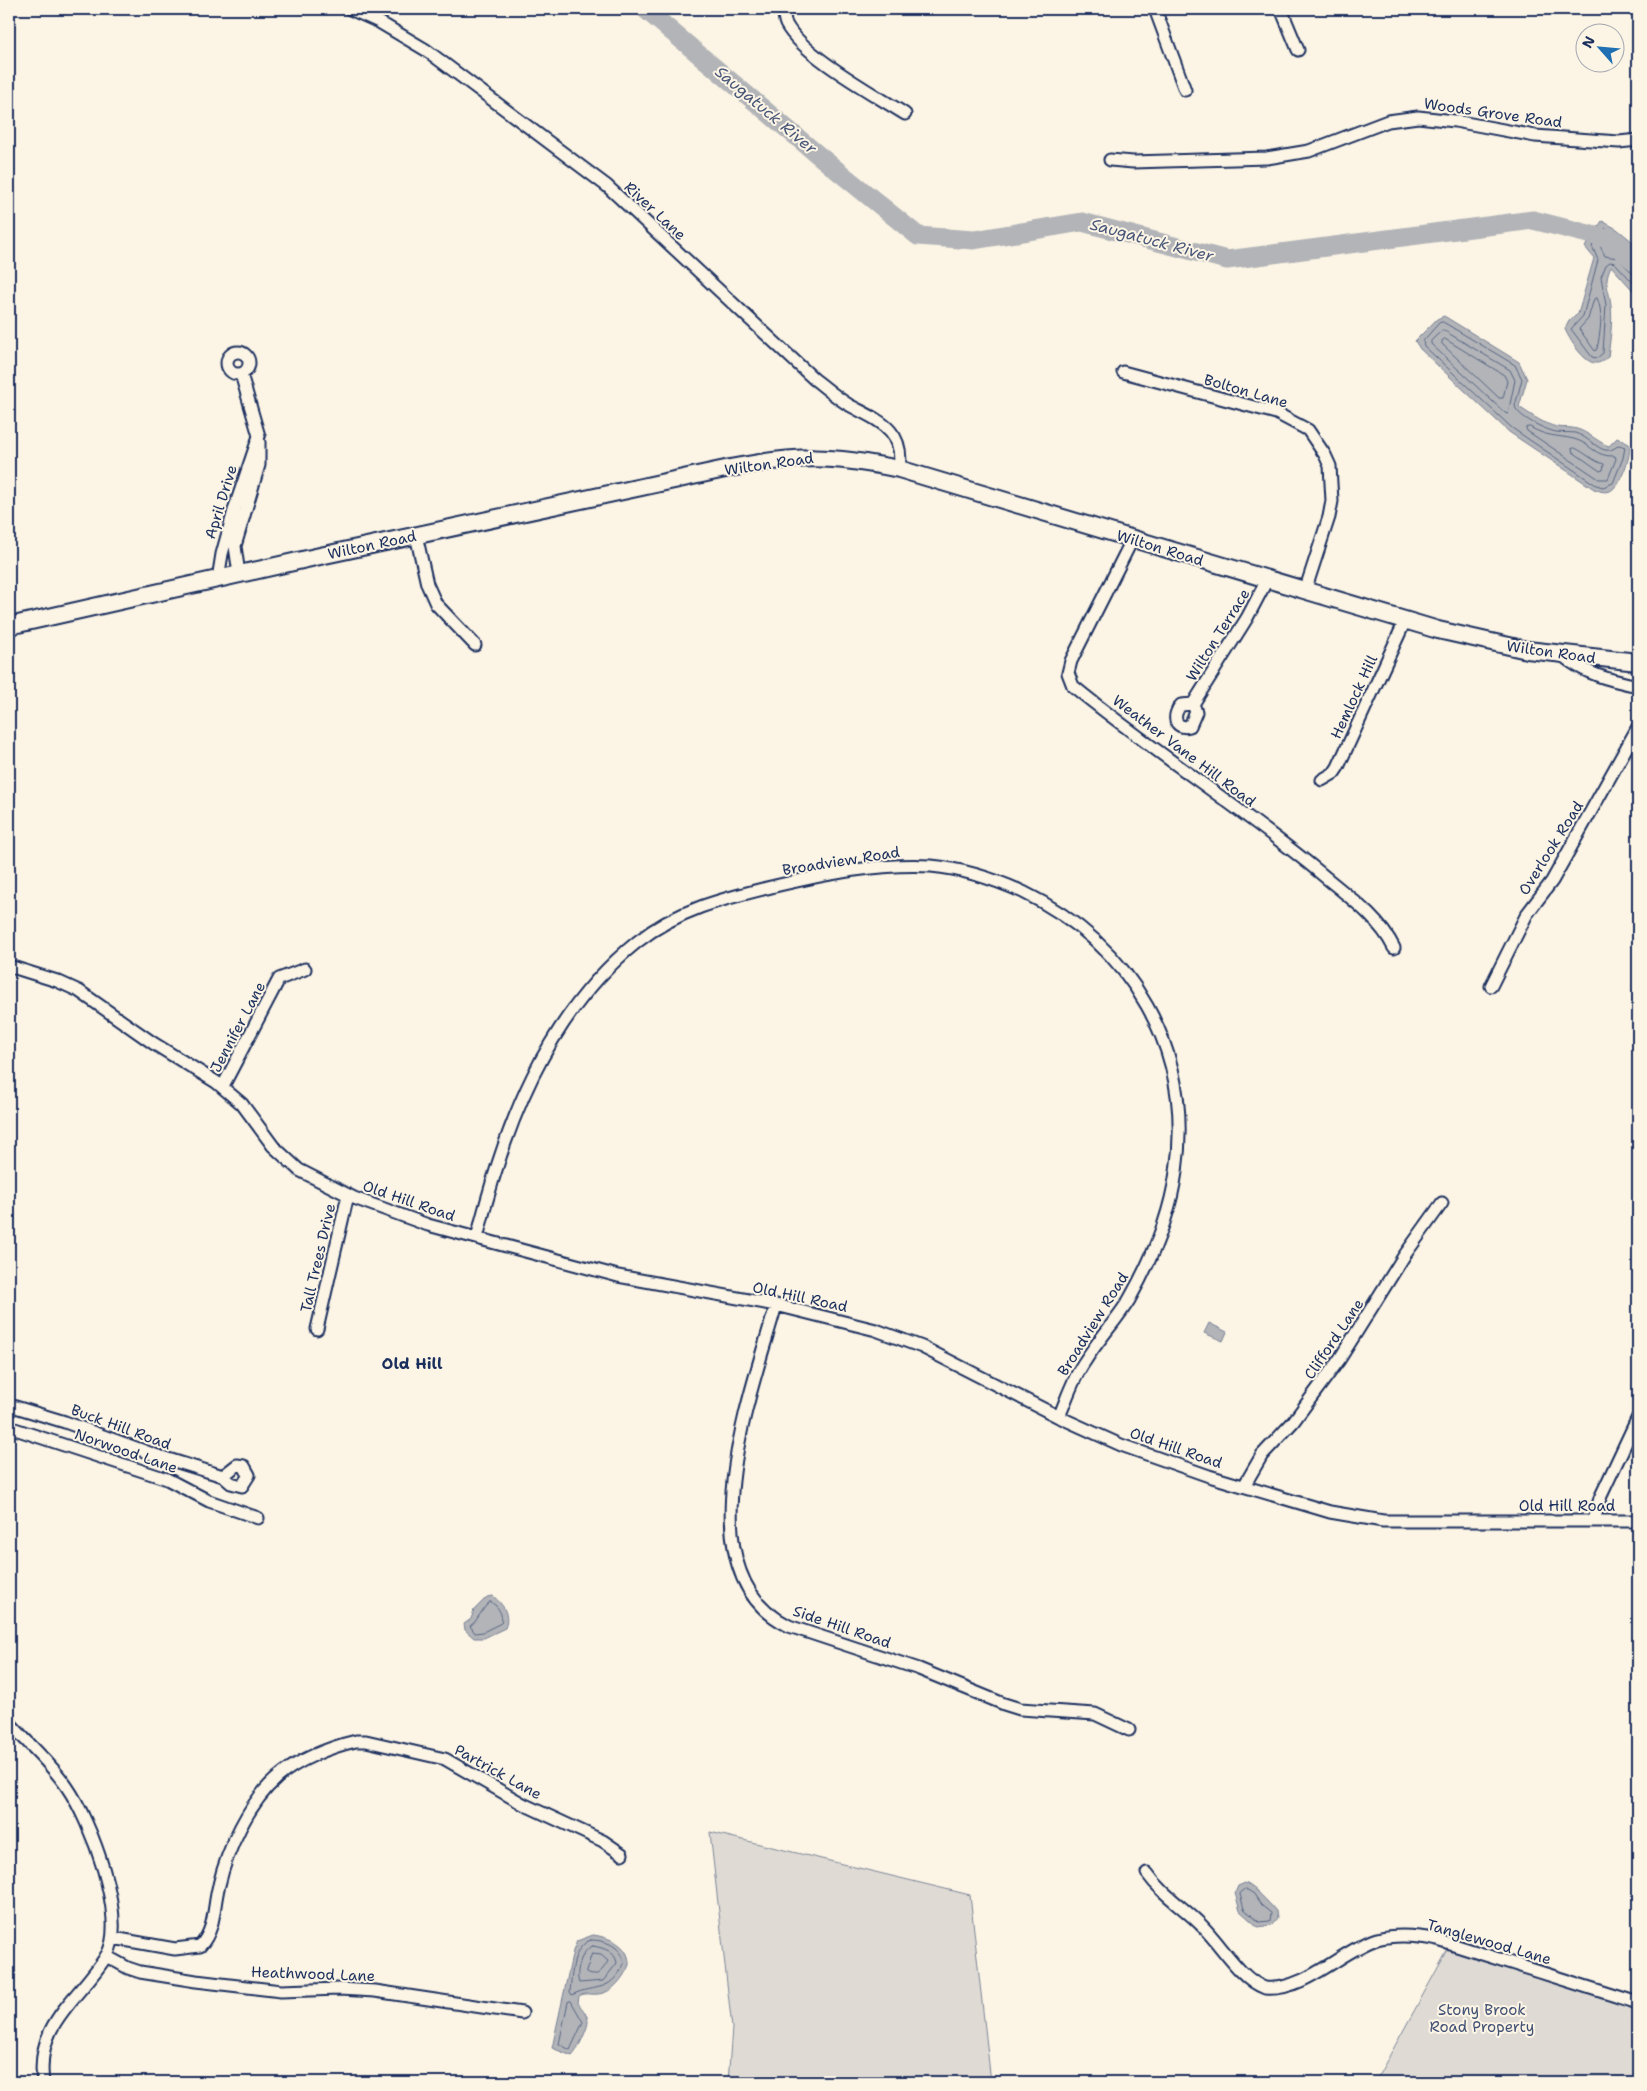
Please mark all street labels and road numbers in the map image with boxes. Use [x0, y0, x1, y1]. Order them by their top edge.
street label: Woods Grove Road [1422, 93, 1564, 133]
street label: River Lane [620, 177, 690, 245]
street label: Bolton Lane [1202, 369, 1290, 413]
street label: Wilton Road [723, 448, 815, 480]
street label: April Drive [200, 463, 242, 541]
street label: Wilton Road [1114, 525, 1206, 571]
street label: Wilton Road [326, 526, 419, 564]
street label: Wilton Terrace [1182, 585, 1254, 685]
street label: Wilton Road [1505, 636, 1597, 668]
street label: Hemlock Hill [1326, 651, 1382, 742]
street label: Weather Vane Hill Road [1108, 690, 1260, 812]
street label: Overlook Road [1514, 797, 1588, 899]
street label: Broadview Road [781, 842, 902, 880]
street label: Jennifer Lane [206, 978, 270, 1076]
street label: Old Hill Road [360, 1176, 458, 1226]
street label: Tall Trees Drive [296, 1202, 340, 1314]
street label: Broadview Road [1053, 1268, 1133, 1380]
street label: Old Hill Road [751, 1277, 850, 1317]
street label: Clifford Lane [1300, 1295, 1368, 1383]
street label: Buck Hill Road [68, 1400, 174, 1455]
street label: Old Hill Road [1127, 1423, 1225, 1473]
street label: Norwood Lane [72, 1424, 180, 1478]
street label: Old Hill Road [1519, 1496, 1616, 1516]
street label: Side Hill Road [790, 1601, 894, 1653]
street label: Partrick Lane [451, 1740, 545, 1804]
street label: Tanglewood Lane [1425, 1915, 1553, 1969]
street label: Heathwood Lane [251, 1962, 375, 1986]

